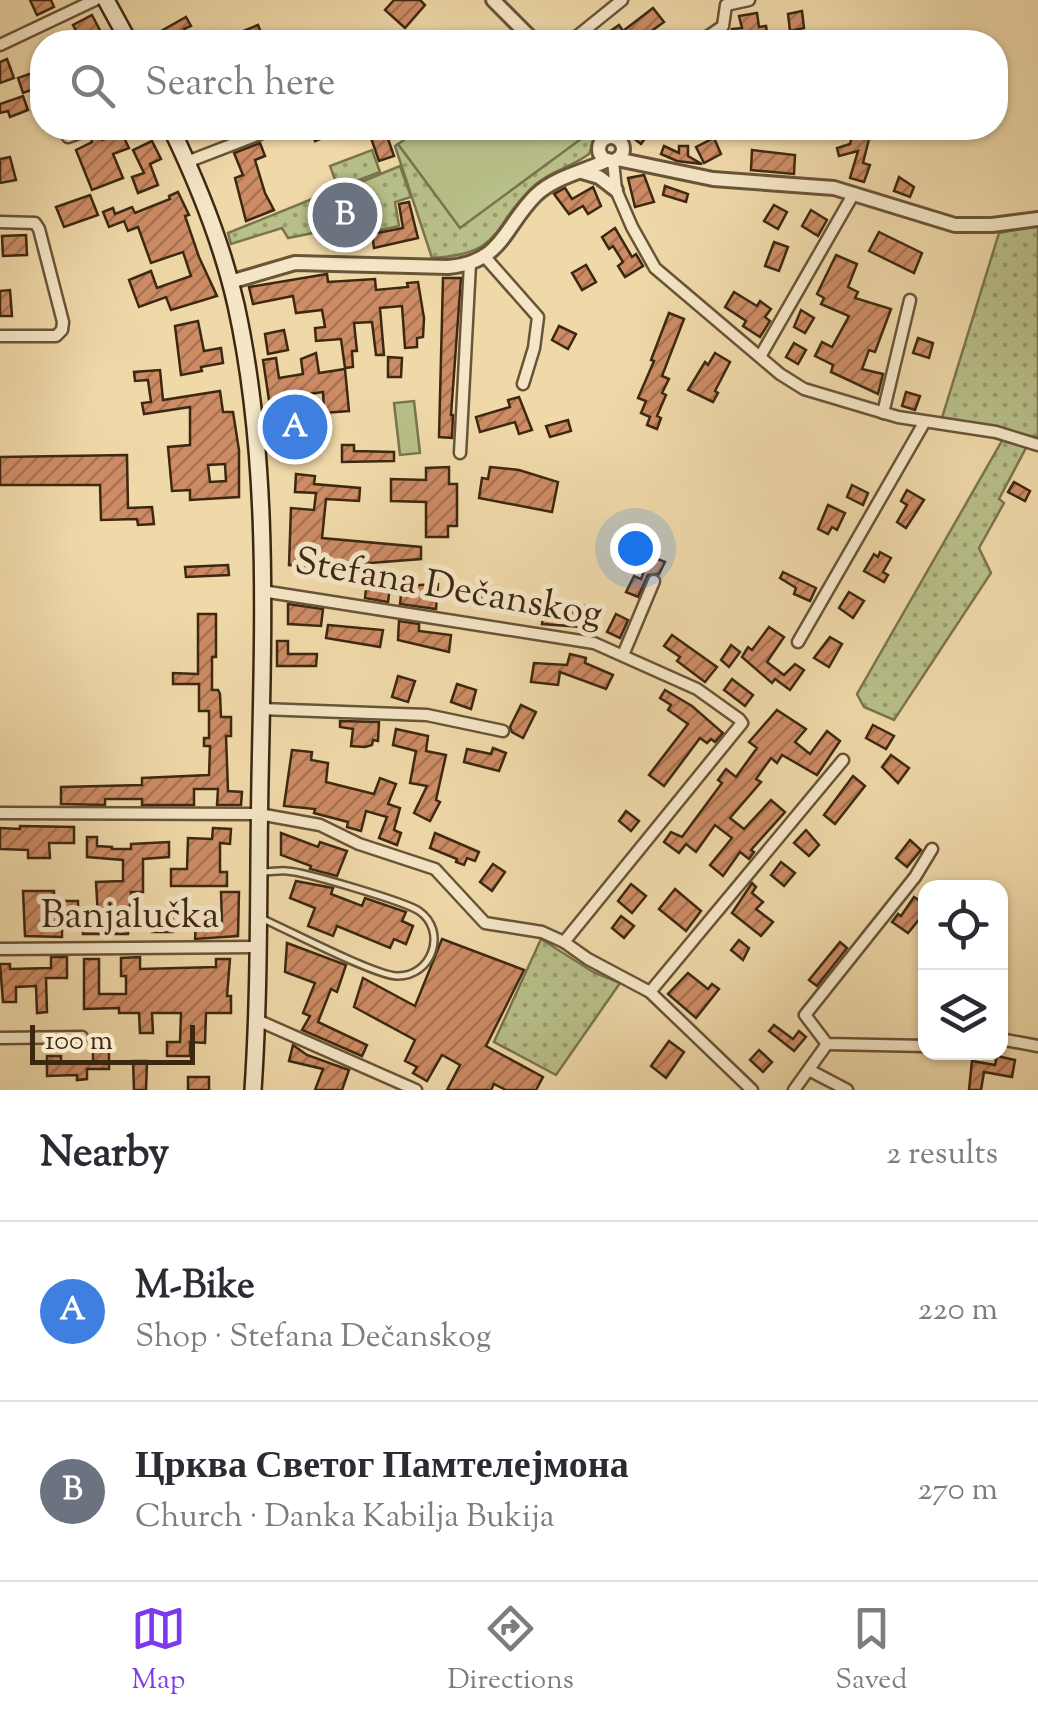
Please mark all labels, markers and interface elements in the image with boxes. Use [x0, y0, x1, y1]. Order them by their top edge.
search box [30, 30, 1008, 140]
icon: search [65, 58, 120, 113]
text: Search here [145, 58, 336, 112]
pin: B [312, 178, 378, 252]
pin: A [262, 390, 328, 464]
your location [610, 523, 661, 574]
street label: Stefana Dečanskog [290, 536, 606, 644]
map controls [918, 880, 1008, 1060]
button: locate [918, 880, 1008, 970]
street label: Banjalučka [41, 891, 219, 945]
button: layers [918, 970, 1008, 1060]
scale bar [30, 1020, 195, 1064]
text: 100 m [45, 1022, 113, 1062]
text: Nearby [40, 1125, 169, 1185]
text: 2 results [886, 1132, 998, 1178]
text: M-Bike [135, 1261, 255, 1315]
text: A [60, 1288, 85, 1334]
text: 220 m [918, 1288, 998, 1334]
text: Shop · Stefana Dečanskog [135, 1315, 491, 1361]
text: Црква Светог Памтелејмона [135, 1441, 629, 1495]
text: B [62, 1468, 83, 1514]
text: 270 m [917, 1468, 998, 1514]
text: Church · Danka Kabilja Bukija [135, 1495, 555, 1541]
tab: Map [131, 1601, 186, 1701]
tab: Directions [447, 1601, 574, 1701]
tab: Saved [835, 1601, 907, 1701]

